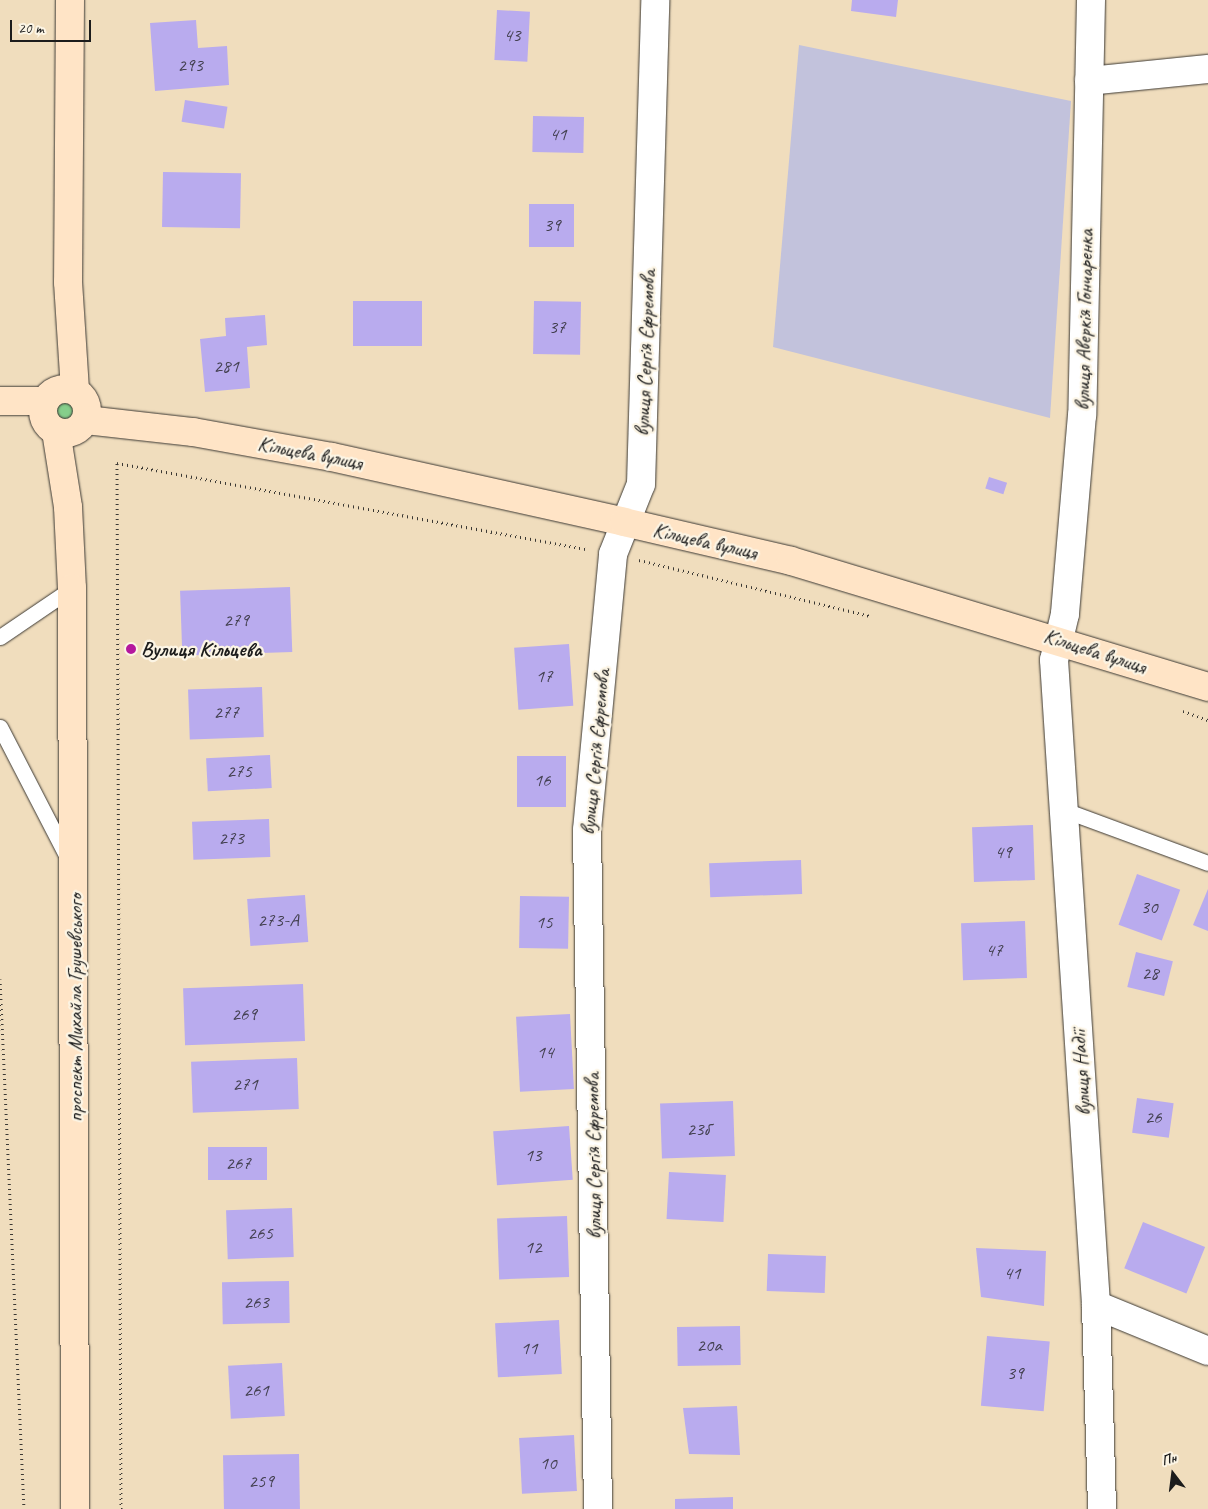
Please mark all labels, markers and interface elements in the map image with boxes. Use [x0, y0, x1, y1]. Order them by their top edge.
scale bar [12, 10, 94, 42]
text: 20 m [18, 19, 44, 38]
house number: 43 [503, 25, 521, 47]
house number: 293 [177, 55, 203, 77]
house number: 41 [549, 124, 567, 146]
house number: 39 [543, 215, 561, 237]
street label: вулиця Аверкія Гончаренка [1070, 229, 1098, 411]
street label: вулиця Сергія Єфремова [630, 269, 660, 437]
house number: 37 [548, 317, 566, 339]
house number: 281 [213, 356, 239, 378]
street label: Кільцева вулиця [255, 430, 365, 476]
street label: Кільцева вулиця [650, 517, 760, 565]
house number: 279 [223, 610, 249, 632]
street label: Кільцева вулиця [1040, 622, 1150, 680]
place label: Вулиця Кільцева [141, 636, 262, 662]
marker: Вулиця Кільцева [125, 643, 137, 655]
house number: 17 [535, 666, 553, 688]
street label: вулиця Сергія Єфремова [575, 668, 615, 836]
house number: 277 [213, 702, 239, 724]
house number: 275 [226, 761, 252, 783]
house number: 16 [533, 770, 551, 792]
house number: 273 [218, 828, 244, 850]
house number: 49 [994, 842, 1012, 864]
street label: проспект Михайла Грушевського [62, 895, 88, 1121]
house number: 30 [1140, 897, 1158, 919]
house number: 273-А [257, 910, 299, 932]
house number: 15 [535, 912, 553, 934]
house number: 47 [985, 940, 1003, 962]
house number: 28 [1141, 963, 1159, 985]
house number: 269 [231, 1004, 257, 1026]
street label: вулиця Надії [1065, 1029, 1097, 1117]
house number: 14 [536, 1042, 554, 1064]
street label: вулиця Сергія Єфремова [579, 1073, 607, 1239]
house number: 271 [232, 1074, 258, 1096]
house number: 26 [1144, 1107, 1162, 1129]
house number: 23б [687, 1119, 709, 1141]
house number: 13 [524, 1145, 542, 1167]
house number: 267 [225, 1153, 251, 1175]
house number: 265 [247, 1223, 273, 1245]
house number: 12 [524, 1237, 542, 1259]
house number: 41 [1003, 1263, 1021, 1285]
house number: 263 [243, 1292, 269, 1314]
house number: 20а [696, 1335, 722, 1357]
house number: 11 [520, 1338, 538, 1360]
house number: 39 [1006, 1363, 1024, 1385]
house number: 261 [243, 1380, 269, 1402]
north arrow [1148, 1449, 1198, 1499]
text: Пн [1160, 1449, 1178, 1469]
house number: 10 [539, 1453, 557, 1475]
house number: 259 [248, 1471, 274, 1493]

